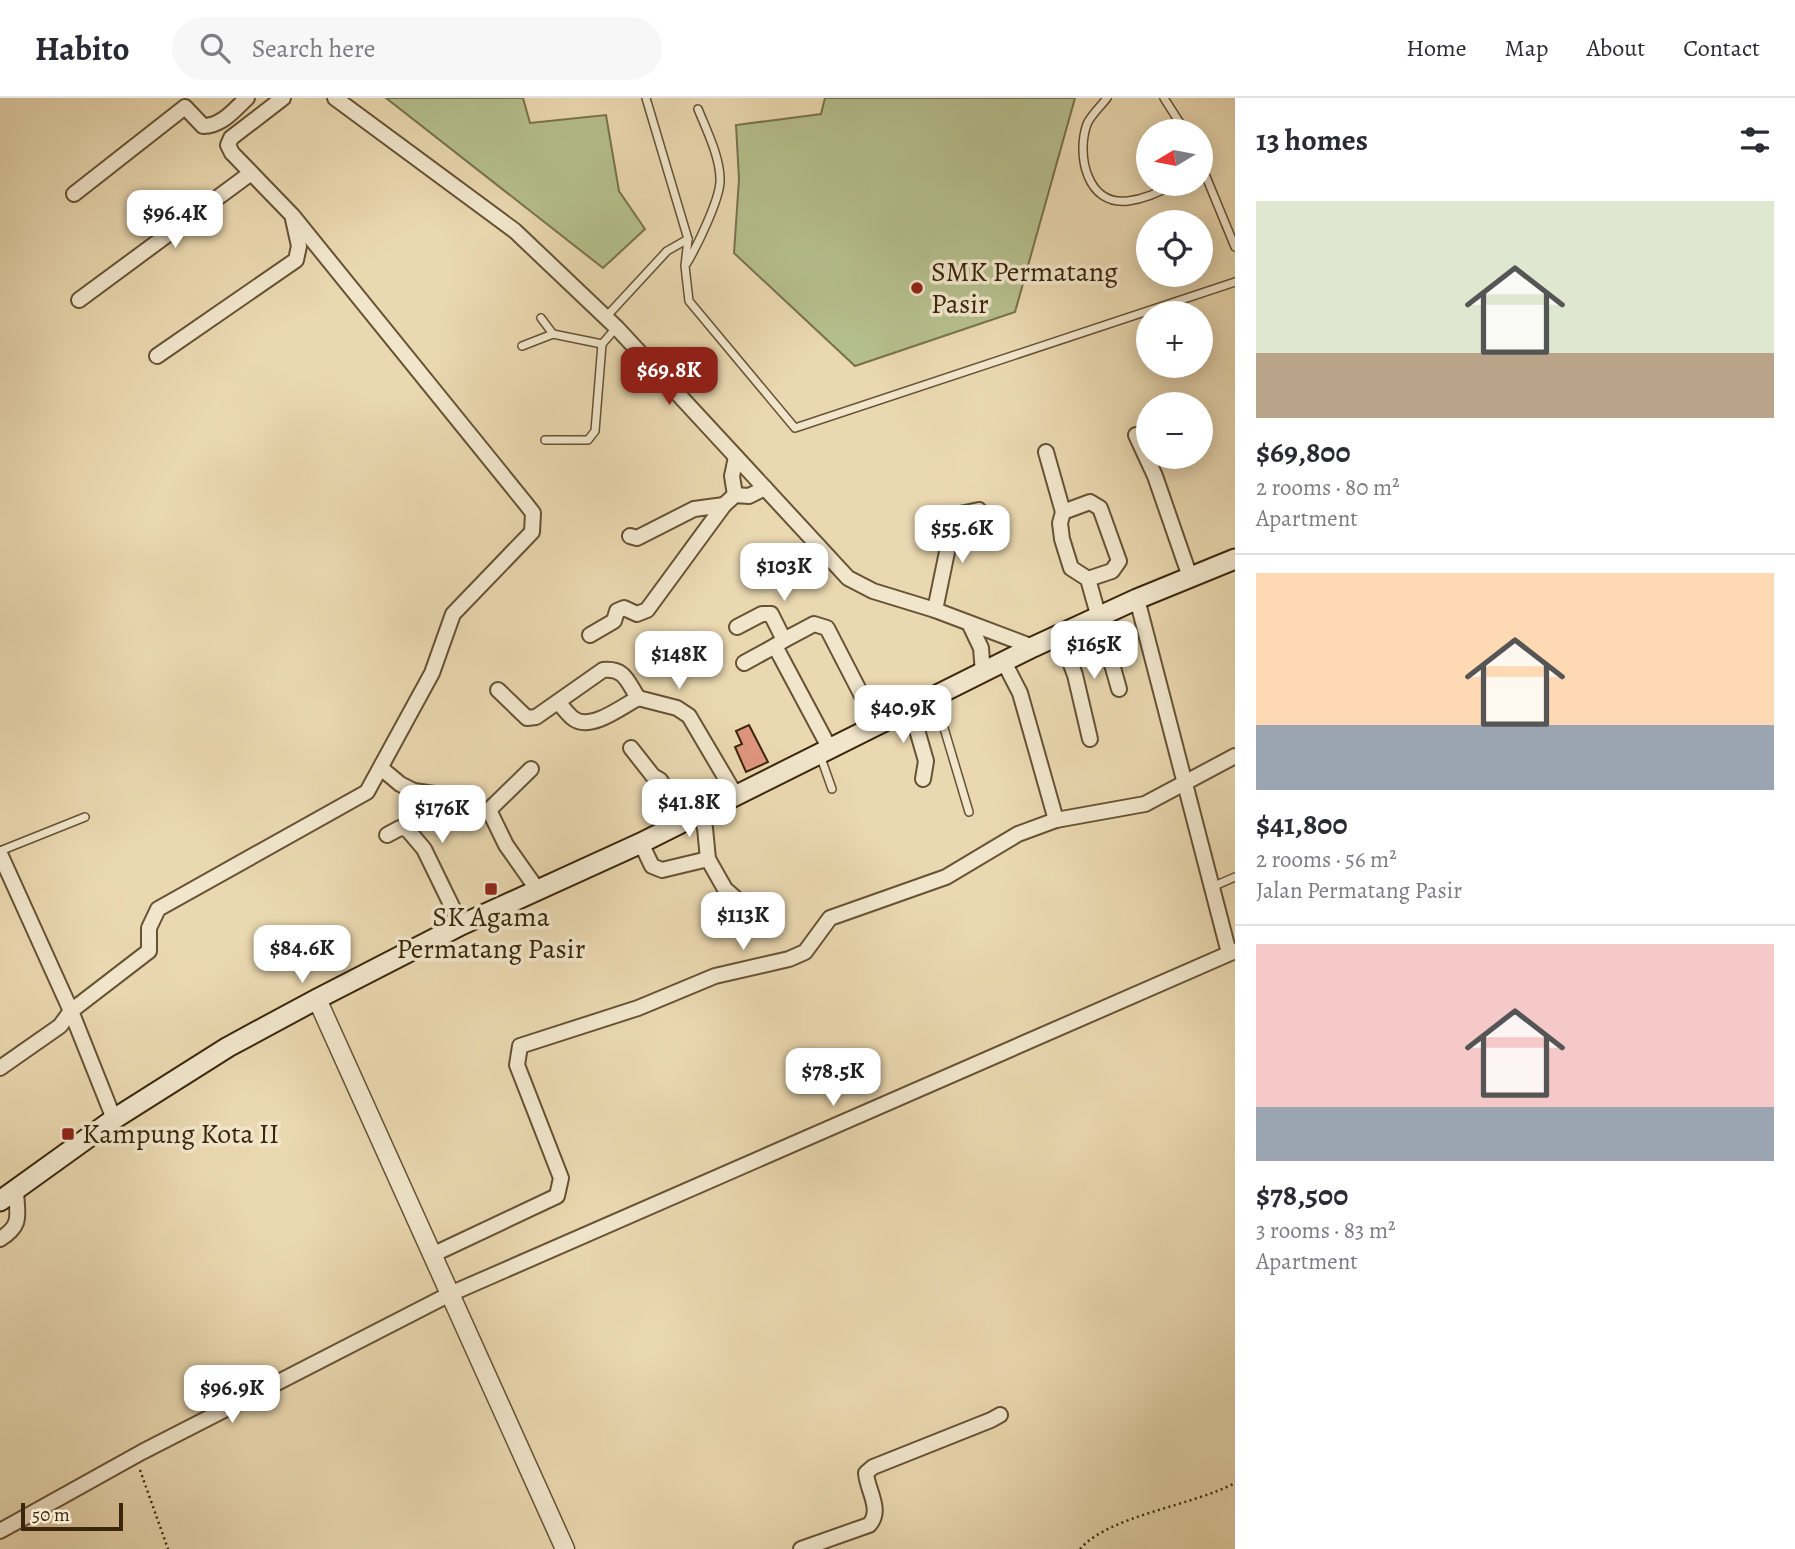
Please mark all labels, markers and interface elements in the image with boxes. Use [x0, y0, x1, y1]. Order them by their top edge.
search box [172, 17, 662, 80]
text: Habito [35, 26, 130, 71]
icon: search [196, 29, 234, 67]
text: Search here [252, 31, 375, 66]
text: Home [1406, 32, 1467, 64]
text: Map [1505, 32, 1549, 64]
text: About [1587, 32, 1645, 64]
text: Contact [1683, 32, 1760, 64]
north arrow [1136, 119, 1213, 196]
map controls [1136, 119, 1213, 469]
text: 13 homes [1256, 120, 1368, 160]
icon: filters [1736, 121, 1774, 159]
pin: $96.4K [118, 190, 232, 250]
text: $96.4K [143, 197, 207, 228]
button: locate [1136, 210, 1213, 287]
icon: home [1452, 247, 1578, 373]
place label: SMK Permatang Pasir [931, 253, 1118, 323]
marker: SMK Permatang Pasir [909, 280, 925, 296]
button: + [1136, 301, 1213, 378]
pin: $69.8K [612, 348, 726, 407]
text: $69.8K [637, 354, 701, 385]
button: − [1136, 392, 1213, 469]
text: $69,800 [1256, 432, 1351, 472]
text: 2 rooms · 80 m² [1256, 472, 1400, 503]
text: Apartment [1256, 503, 1358, 534]
pin: $55.6K [905, 505, 1019, 565]
text: $55.6K [931, 512, 993, 543]
pin: $103K [735, 544, 833, 603]
text: $103K [756, 550, 812, 581]
icon: home [1452, 619, 1578, 745]
pin: $165K [1045, 622, 1143, 681]
text: $165K [1067, 628, 1121, 659]
pin: $148K [630, 632, 728, 691]
text: $148K [651, 638, 707, 669]
pin: $40.9K [846, 686, 960, 745]
text: $40.9K [870, 692, 936, 723]
pin: $41.8K [632, 780, 746, 839]
pin: $176K [393, 786, 491, 845]
text: $41.8K [658, 786, 720, 817]
text: $176K [415, 792, 469, 823]
text: $41,800 [1256, 804, 1347, 844]
text: 2 rooms · 56 m² [1256, 844, 1397, 875]
text: Jalan Permatang Pasir [1256, 875, 1462, 906]
marker: SK Agama Permatang Pasir [483, 881, 499, 897]
pin: $113K [694, 892, 792, 952]
place label: SK Agama Permatang Pasir [397, 898, 586, 968]
text: $113K [717, 899, 769, 930]
pin: $84.6K [245, 926, 359, 985]
text: $84.6K [270, 932, 334, 963]
icon: home [1452, 990, 1578, 1116]
pin: $78.5K [776, 1048, 890, 1108]
text: $78.5K [802, 1055, 864, 1086]
place label: Kampung Kota II [82, 1115, 279, 1153]
marker: Kampung Kota II [60, 1126, 76, 1142]
text: $78,500 [1256, 1175, 1348, 1215]
text: 3 rooms · 83 m² [1256, 1215, 1396, 1246]
text: Apartment [1256, 1246, 1358, 1277]
pin: $96.9K [175, 1366, 289, 1425]
text: $96.9K [200, 1372, 264, 1403]
scale bar [21, 1500, 122, 1532]
text: 50 m [32, 1502, 70, 1528]

